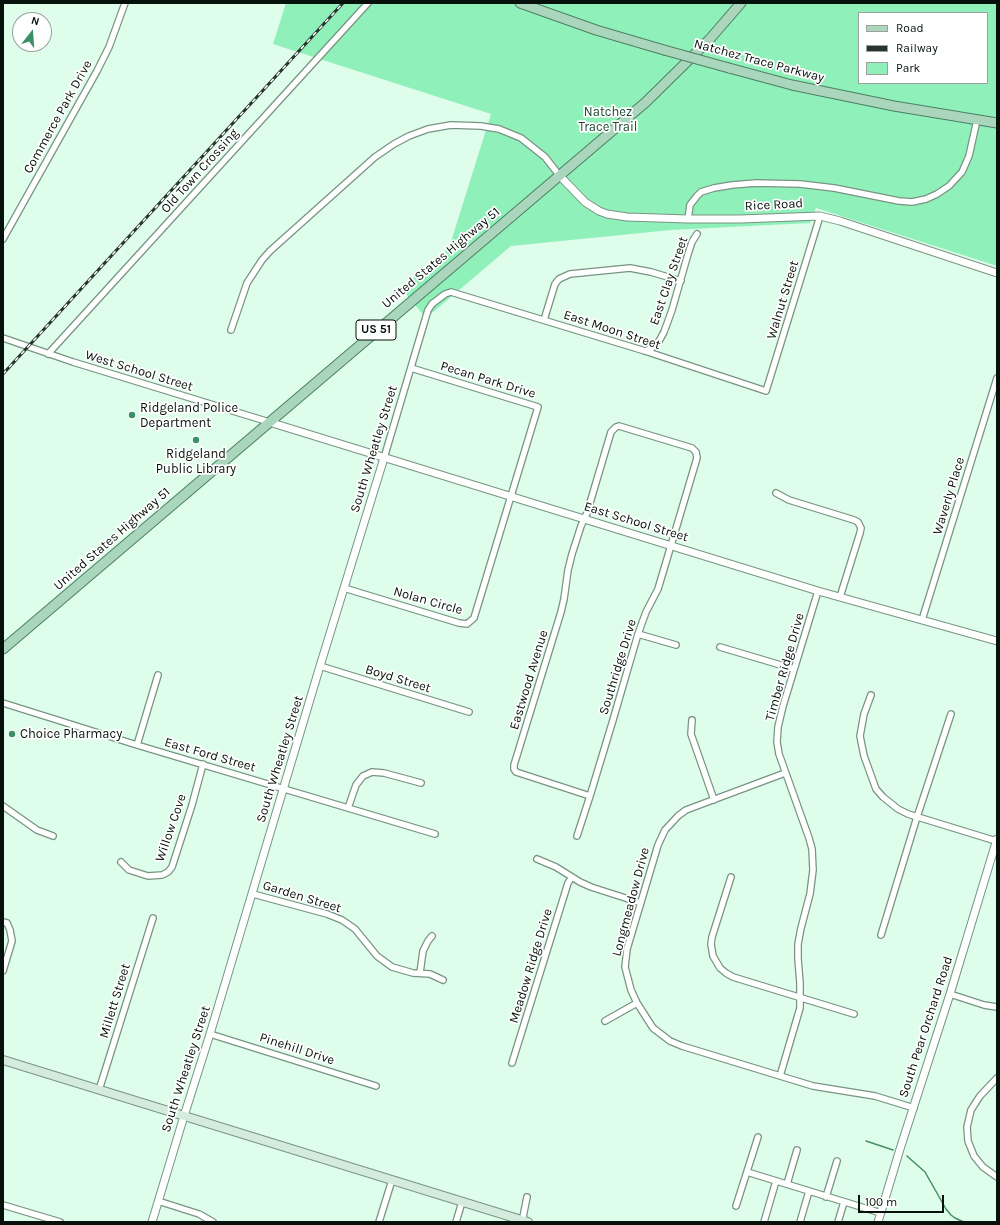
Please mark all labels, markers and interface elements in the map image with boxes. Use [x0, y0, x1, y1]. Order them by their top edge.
north arrow [12, 12, 52, 52]
legend [858, 12, 988, 84]
text: N [30, 14, 41, 28]
text: Road [896, 21, 924, 35]
street label: Natchez Trace Parkway [692, 36, 826, 86]
text: Railway [896, 41, 938, 55]
street label: Commerce Park Drive [20, 58, 96, 176]
text: Park [896, 61, 920, 75]
park label: Natchez Trace Trail [579, 104, 637, 135]
street label: Old Town Crossing [158, 126, 242, 216]
street label: Rice Road [745, 196, 803, 214]
street label: United States Highway 51 [379, 204, 503, 312]
street label: East Clay Street [647, 235, 691, 327]
street label: Walnut Street [764, 259, 802, 341]
street label: East Moon Street [562, 307, 662, 353]
road number: US 51 [356, 320, 396, 340]
street label: West School Street [83, 347, 195, 395]
street label: Pecan Park Drive [439, 358, 537, 402]
street label: South Wheatley Street [347, 384, 401, 514]
place label: Ridgeland Police Department [140, 400, 238, 431]
marker: Ridgeland Police Department [127, 410, 137, 420]
marker: Ridgeland Public Library [191, 435, 201, 445]
place label: Ridgeland Public Library [156, 446, 236, 477]
street label: Waverly Place [930, 455, 968, 537]
street label: United States Highway 51 [51, 484, 173, 594]
street label: East School Street [582, 499, 690, 545]
street label: Nolan Circle [392, 584, 464, 618]
street label: Timber Ridge Drive [762, 611, 808, 723]
street label: Southridge Drive [596, 617, 640, 717]
street label: Eastwood Avenue [506, 628, 552, 732]
street label: Boyd Street [363, 662, 433, 696]
street label: South Wheatley Street [253, 694, 307, 824]
place label: Choice Pharmacy [20, 726, 122, 742]
marker: Choice Pharmacy [7, 729, 17, 739]
street label: East Ford Street [163, 735, 257, 775]
street label: Willow Cove [152, 792, 190, 864]
street label: Longmeadow Drive [609, 846, 653, 958]
street label: Garden Street [261, 878, 343, 916]
street label: Meadow Ridge Drive [506, 907, 556, 1025]
street label: South Pear Orchard Road [896, 954, 956, 1100]
street label: Millett Street [96, 962, 134, 1040]
street label: South Wheatley Street [158, 1004, 214, 1134]
street label: Pinehill Drive [257, 1030, 337, 1068]
scale bar [860, 1187, 946, 1213]
text: 100 m [865, 1195, 897, 1209]

